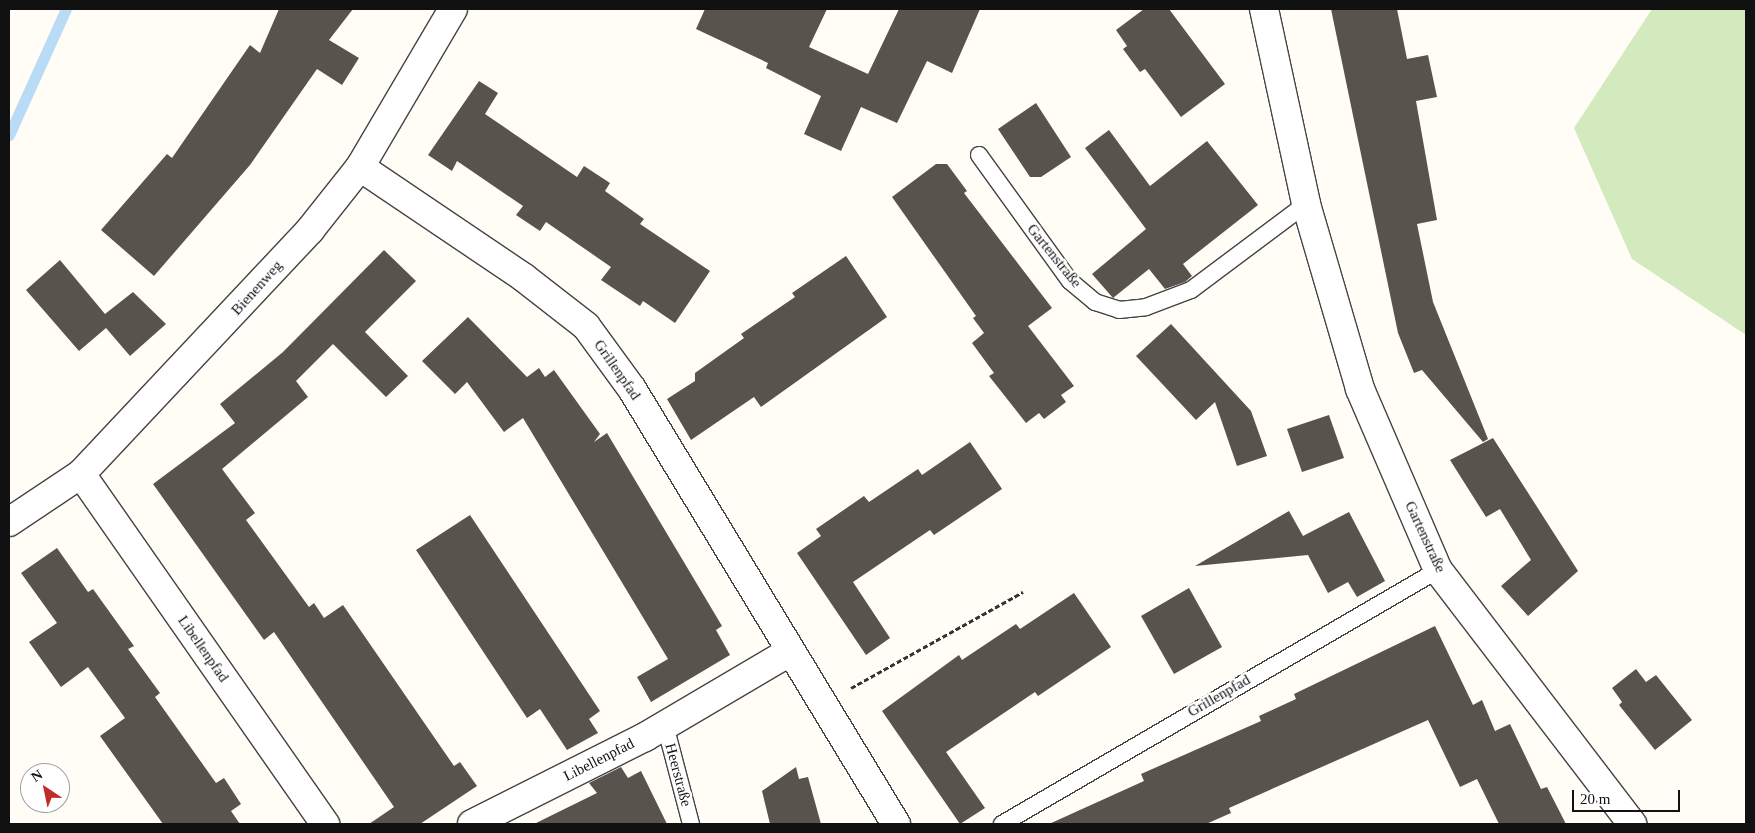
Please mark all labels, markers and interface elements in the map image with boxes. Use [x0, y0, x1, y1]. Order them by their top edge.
street label: Gartenstraße [1023, 221, 1085, 291]
street label: Bienenweg [228, 257, 286, 319]
street label: Grillenpfad [590, 337, 644, 403]
street label: Gartenstraße [1401, 498, 1449, 576]
street label: Libellenpfad [174, 612, 232, 686]
street label: Grillenpfad [1185, 671, 1253, 721]
street label: Libellenpfad [561, 735, 637, 785]
street label: Heerstraße [661, 741, 695, 809]
north arrow [20, 763, 70, 813]
text: N [29, 767, 45, 785]
scale bar [1575, 780, 1682, 812]
text: 20 m [1580, 791, 1610, 807]

